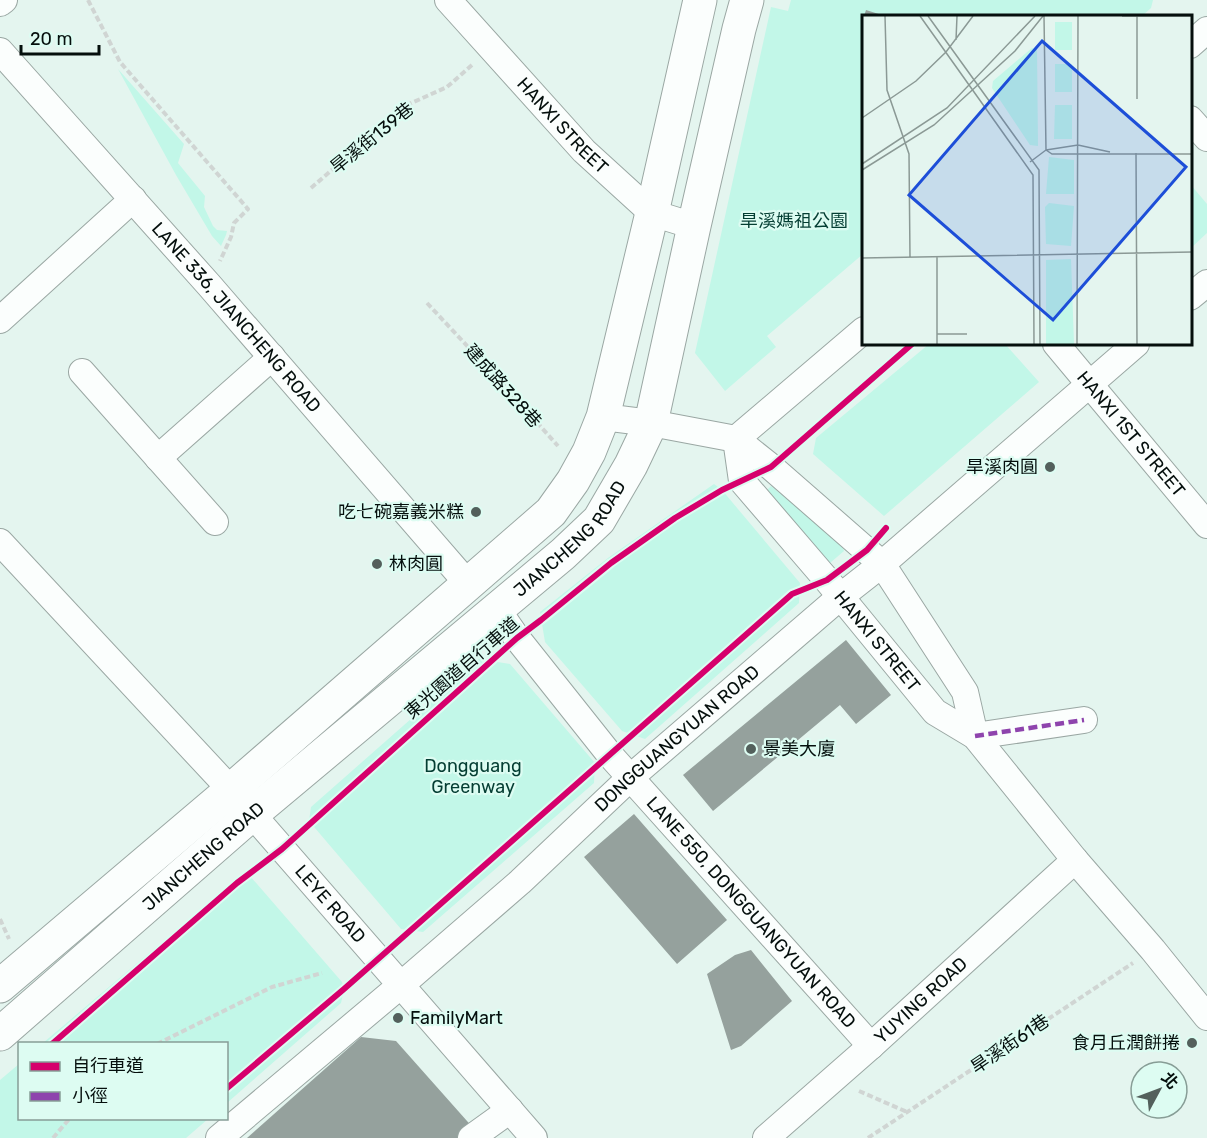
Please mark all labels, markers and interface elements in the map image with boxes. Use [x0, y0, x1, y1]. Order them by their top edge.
inset map [862, 15, 1192, 345]
scale bar [21, 18, 99, 56]
text: 20 m [30, 28, 72, 50]
street label: HANXI STREET [512, 73, 613, 178]
street label: 旱溪街139巷 [326, 98, 418, 178]
park label: 旱溪媽祖公園 [740, 210, 848, 232]
street label: LANE 336, JIANCHENG ROAD [147, 218, 325, 417]
street label: 建成路328巷 [460, 340, 546, 432]
street label: HANXI 1ST STREET [1072, 367, 1190, 501]
place label: 旱溪肉圓 [966, 456, 1038, 478]
marker: 旱溪肉圓 [1043, 460, 1057, 474]
street label: JIANCHENG ROAD [509, 477, 630, 602]
place label: 吃七碗嘉義米糕 [338, 501, 464, 523]
marker: 吃七碗嘉義米糕 [469, 505, 483, 519]
place label: 林肉圓 [389, 553, 443, 575]
marker: 林肉圓 [370, 557, 384, 571]
street label: HANXI STREET [829, 586, 925, 696]
street label: 東光園道自行車道 [400, 612, 524, 724]
street label: DONGGUANGYUAN ROAD [590, 660, 764, 816]
place label: 景美大廈 [763, 738, 835, 760]
marker: 景美大廈 [744, 742, 758, 756]
park label: Dongguang Greenway [424, 755, 522, 798]
street label: LANE 550, DONGGUANGYUAN ROAD [642, 792, 861, 1033]
street label: JIANCHENG ROAD [138, 798, 269, 915]
street label: LEYE ROAD [290, 860, 370, 947]
street label: YUYING ROAD [870, 953, 972, 1049]
place label: FamilyMart [410, 1007, 503, 1029]
street label: 旱溪街61巷 [966, 1010, 1054, 1078]
marker: FamilyMart [391, 1011, 405, 1025]
place label: 食月丘潤餅捲 [1072, 1032, 1180, 1054]
marker: 食月丘潤餅捲 [1185, 1036, 1199, 1050]
legend [18, 1042, 228, 1120]
text: 自行車道 [72, 1055, 144, 1077]
north arrow [1129, 1060, 1189, 1120]
text: 北 [1158, 1068, 1182, 1093]
text: 小徑 [72, 1085, 108, 1107]

